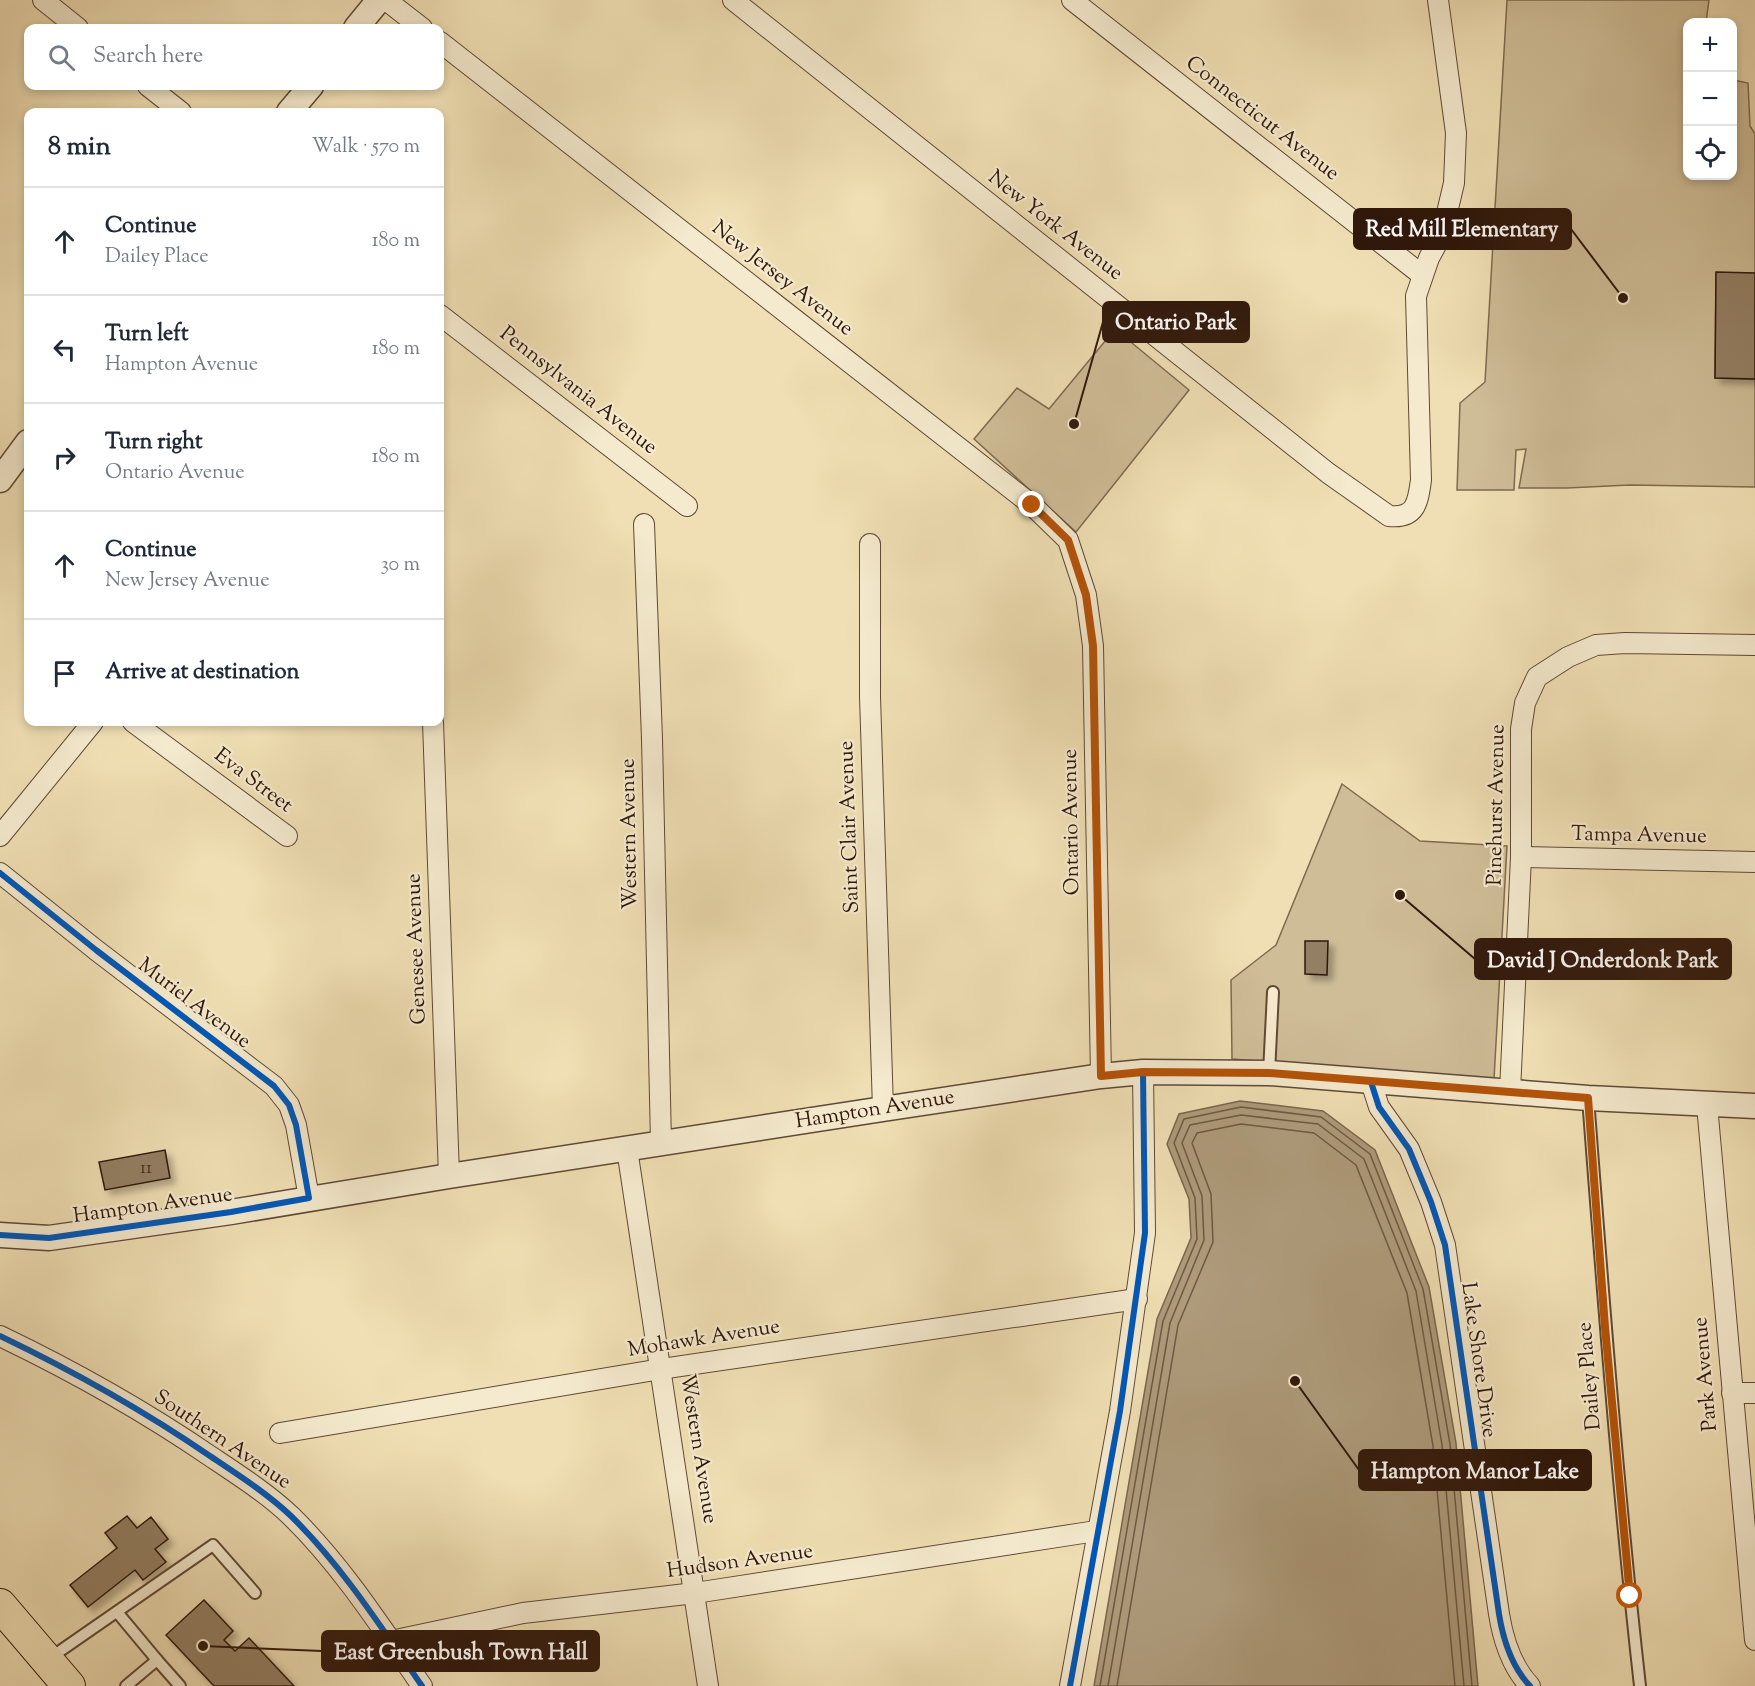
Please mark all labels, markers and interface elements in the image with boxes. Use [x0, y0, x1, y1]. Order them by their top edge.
map controls [1683, 18, 1737, 180]
button: + [1683, 18, 1737, 72]
search box [24, 24, 444, 90]
icon: search [45, 41, 78, 74]
text: Search here [93, 41, 203, 73]
street label: Connecticut Avenue [1179, 49, 1345, 189]
button: − [1683, 72, 1737, 126]
button: locate [1683, 126, 1737, 180]
text: 8 min [48, 129, 111, 166]
text: Walk · 570 m [312, 133, 420, 162]
street label: New York Avenue [981, 164, 1129, 288]
callout: Red Mill Elementary [1354, 209, 1571, 249]
text: Continue [105, 211, 196, 243]
street label: New Jersey Avenue [705, 214, 859, 344]
text: Red Mill Elementary [1366, 215, 1559, 247]
icon: ahead [48, 225, 81, 258]
text: 180 m [372, 227, 420, 256]
text: Dailey Place [105, 243, 209, 272]
callout: Ontario Park [1103, 302, 1249, 342]
text: Ontario Park [1115, 308, 1237, 340]
text: Turn left [105, 319, 188, 351]
street label: Pennsylvania Avenue [493, 320, 663, 462]
icon: left [48, 333, 81, 366]
text: 180 m [372, 335, 420, 364]
text: Hampton Avenue [105, 351, 258, 380]
text: Turn right [105, 427, 202, 459]
icon: right [48, 441, 81, 474]
text: 180 m [372, 443, 420, 472]
text: Ontario Avenue [105, 459, 245, 488]
route end [1018, 491, 1044, 517]
text: Continue [105, 535, 196, 567]
icon: ahead [48, 549, 81, 582]
text: 30 m [381, 551, 420, 580]
text: New Jersey Avenue [105, 567, 269, 596]
icon: arrive [48, 657, 81, 690]
text: Arrive at destination [105, 657, 300, 689]
street label: Pinehurst Avenue [1481, 724, 1513, 886]
street label: Saint Clair Avenue [832, 740, 868, 914]
street label: Eva Street [207, 741, 299, 821]
street label: Ontario Avenue [1056, 748, 1088, 896]
street label: Western Avenue [614, 758, 646, 910]
street label: Tampa Avenue [1571, 820, 1707, 852]
street label: Genesee Avenue [399, 873, 435, 1025]
callout: David J Onderdonk Park [1475, 939, 1731, 979]
text: David J Onderdonk Park [1487, 946, 1719, 978]
street label: Muriel Avenue [131, 951, 257, 1057]
street label: Hampton Avenue [793, 1083, 957, 1137]
house number: 11 [140, 1156, 152, 1182]
street label: Hampton Avenue [71, 1180, 235, 1232]
street label: Lake Shore Drive [1452, 1280, 1504, 1440]
street label: Mohawk Avenue [626, 1312, 782, 1366]
street label: Park Avenue [1686, 1316, 1726, 1432]
street label: Dailey Place [1570, 1321, 1610, 1431]
street label: Western Avenue [671, 1372, 725, 1526]
street label: Southern Avenue [147, 1383, 297, 1497]
callout: Hampton Manor Lake [1359, 1450, 1591, 1490]
text: Hampton Manor Lake [1371, 1457, 1579, 1489]
street label: Hudson Avenue [665, 1537, 815, 1587]
route start [1616, 1582, 1642, 1608]
callout: East Greenbush Town Hall [322, 1631, 599, 1671]
text: East Greenbush Town Hall [334, 1638, 589, 1670]

